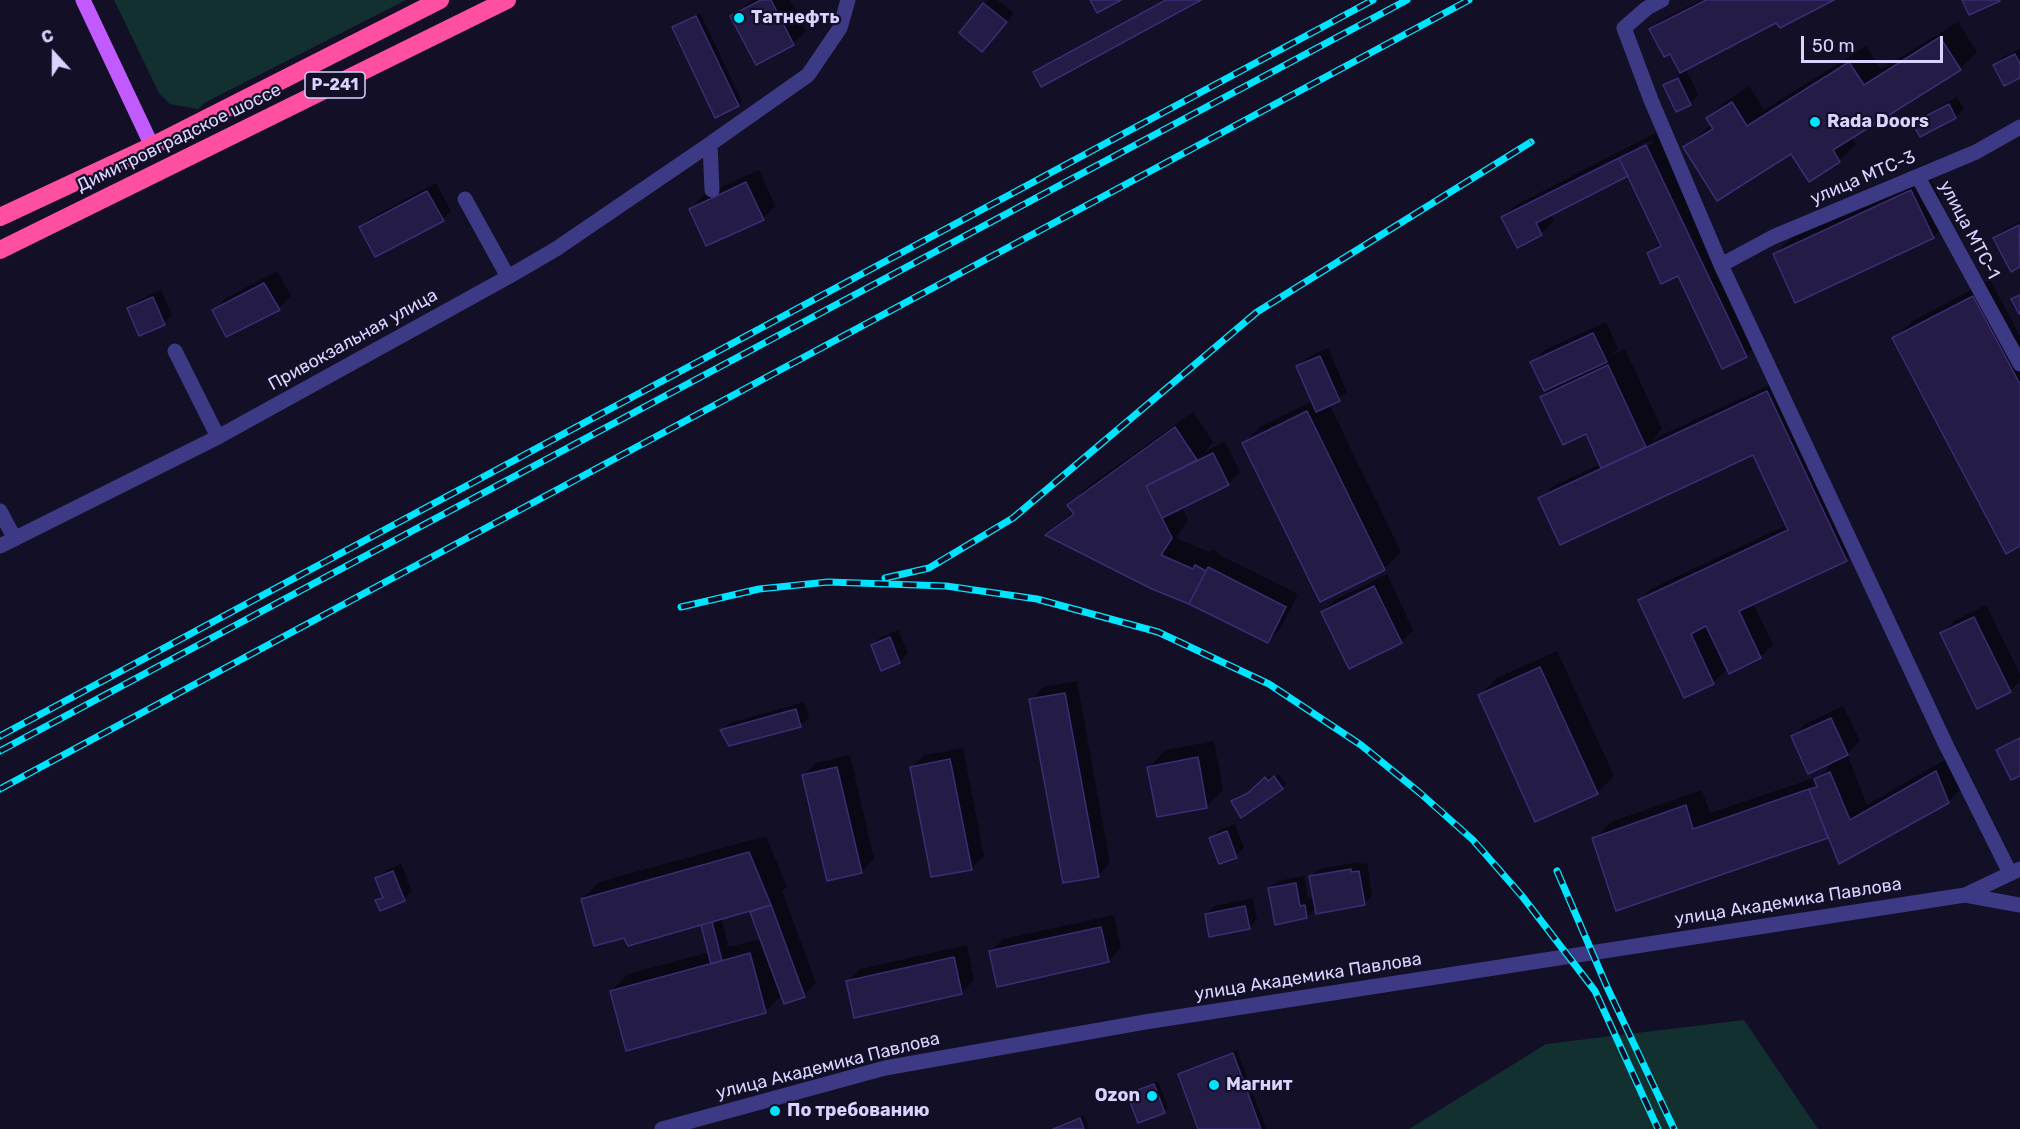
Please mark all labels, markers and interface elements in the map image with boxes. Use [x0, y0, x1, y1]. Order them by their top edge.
place label: Татнефть [751, 7, 839, 29]
marker: Татнефть [732, 11, 746, 25]
north arrow [24, 24, 84, 84]
scale bar [1804, 24, 1946, 62]
text: С [39, 26, 56, 48]
text: 50 m [1812, 35, 1855, 57]
road number: Р-241 [305, 72, 365, 98]
street label: Димитровградское шоссе [73, 79, 285, 197]
place label: Rada Doors [1827, 111, 1929, 133]
marker: Rada Doors [1808, 115, 1822, 129]
street label: улица МТС-3 [1807, 146, 1919, 210]
street label: улица МТС-1 [1934, 177, 2004, 283]
street label: Привокзальная улица [265, 284, 441, 396]
street label: улица Академика Павлова [1673, 873, 1903, 931]
street label: улица Академика Павлова [1193, 948, 1423, 1006]
street label: улица Академика Павлова [714, 1028, 942, 1104]
place label: Магнит [1226, 1074, 1293, 1096]
marker: Магнит [1207, 1078, 1221, 1092]
place label: Ozon [1095, 1085, 1140, 1107]
marker: Ozon [1145, 1089, 1159, 1103]
place label: По требованию [787, 1100, 929, 1122]
marker: По требованию [768, 1104, 782, 1118]

